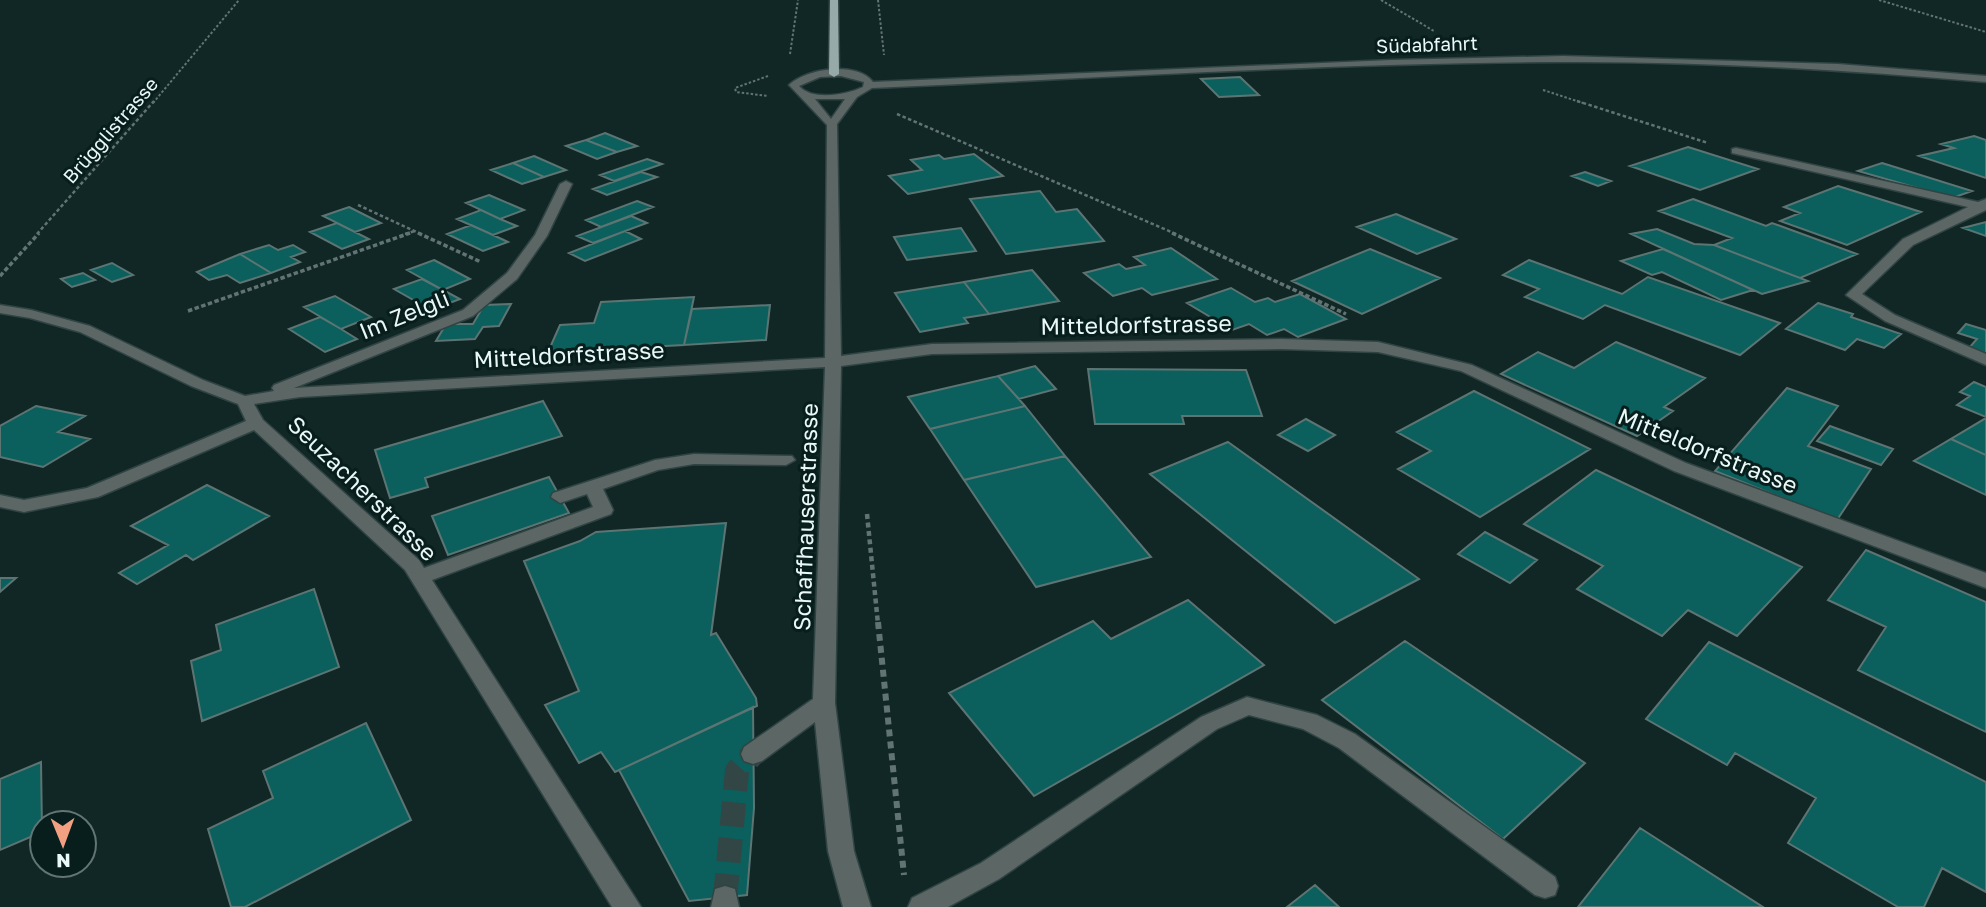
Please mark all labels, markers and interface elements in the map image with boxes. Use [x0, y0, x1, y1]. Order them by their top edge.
street label: Südabfahrt [1376, 31, 1478, 57]
street label: Brügglistrasse [58, 72, 162, 188]
street label: Im Zelgli [355, 283, 453, 345]
street label: Mitteldorfstrasse [1040, 308, 1232, 340]
street label: Mitteldorfstrasse [473, 335, 665, 373]
street label: Mitteldorfstrasse [1614, 401, 1802, 499]
street label: Schaffhauserstrasse [787, 403, 823, 631]
street label: Seuzacherstrasse [283, 410, 443, 566]
north arrow [28, 809, 98, 879]
text: N [56, 850, 71, 873]

